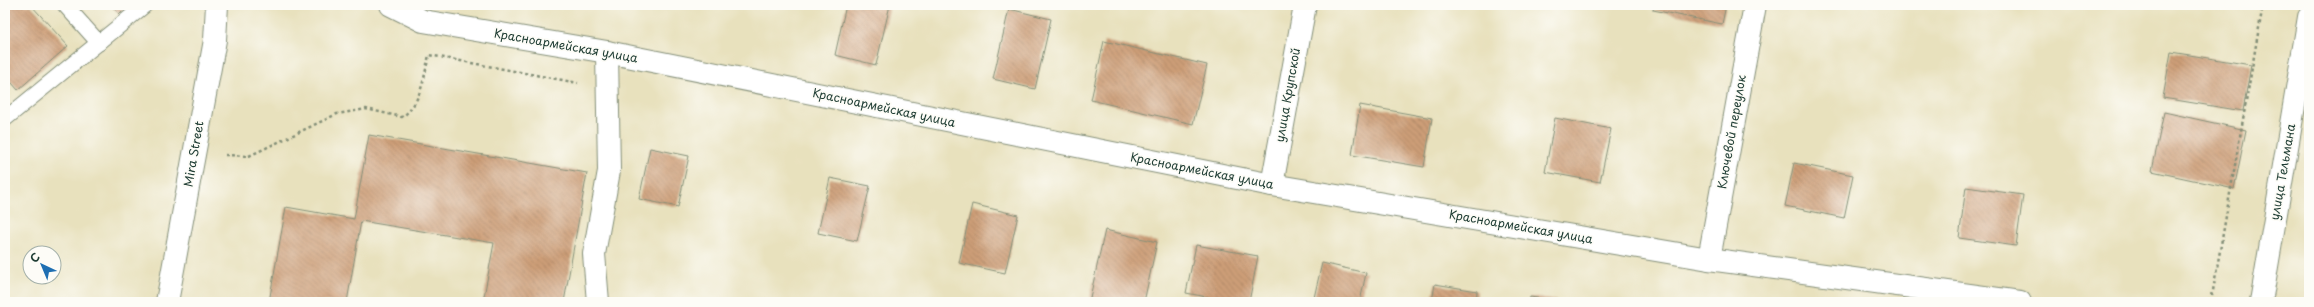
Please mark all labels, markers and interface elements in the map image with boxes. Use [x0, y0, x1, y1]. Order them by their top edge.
street label: Красноармейская улица [493, 24, 640, 67]
street label: улица Крупской [1270, 46, 1304, 143]
street label: Ключевой переулок [1712, 73, 1750, 190]
street label: Красноармейская улица [811, 83, 958, 131]
street label: Mira Street [178, 119, 208, 188]
street label: улица Тельмана [2265, 122, 2299, 221]
street label: Красноармейская улица [1129, 147, 1276, 193]
street label: Красноармейская улица [1448, 205, 1595, 248]
north arrow [22, 245, 62, 285]
text: С [26, 248, 44, 266]

